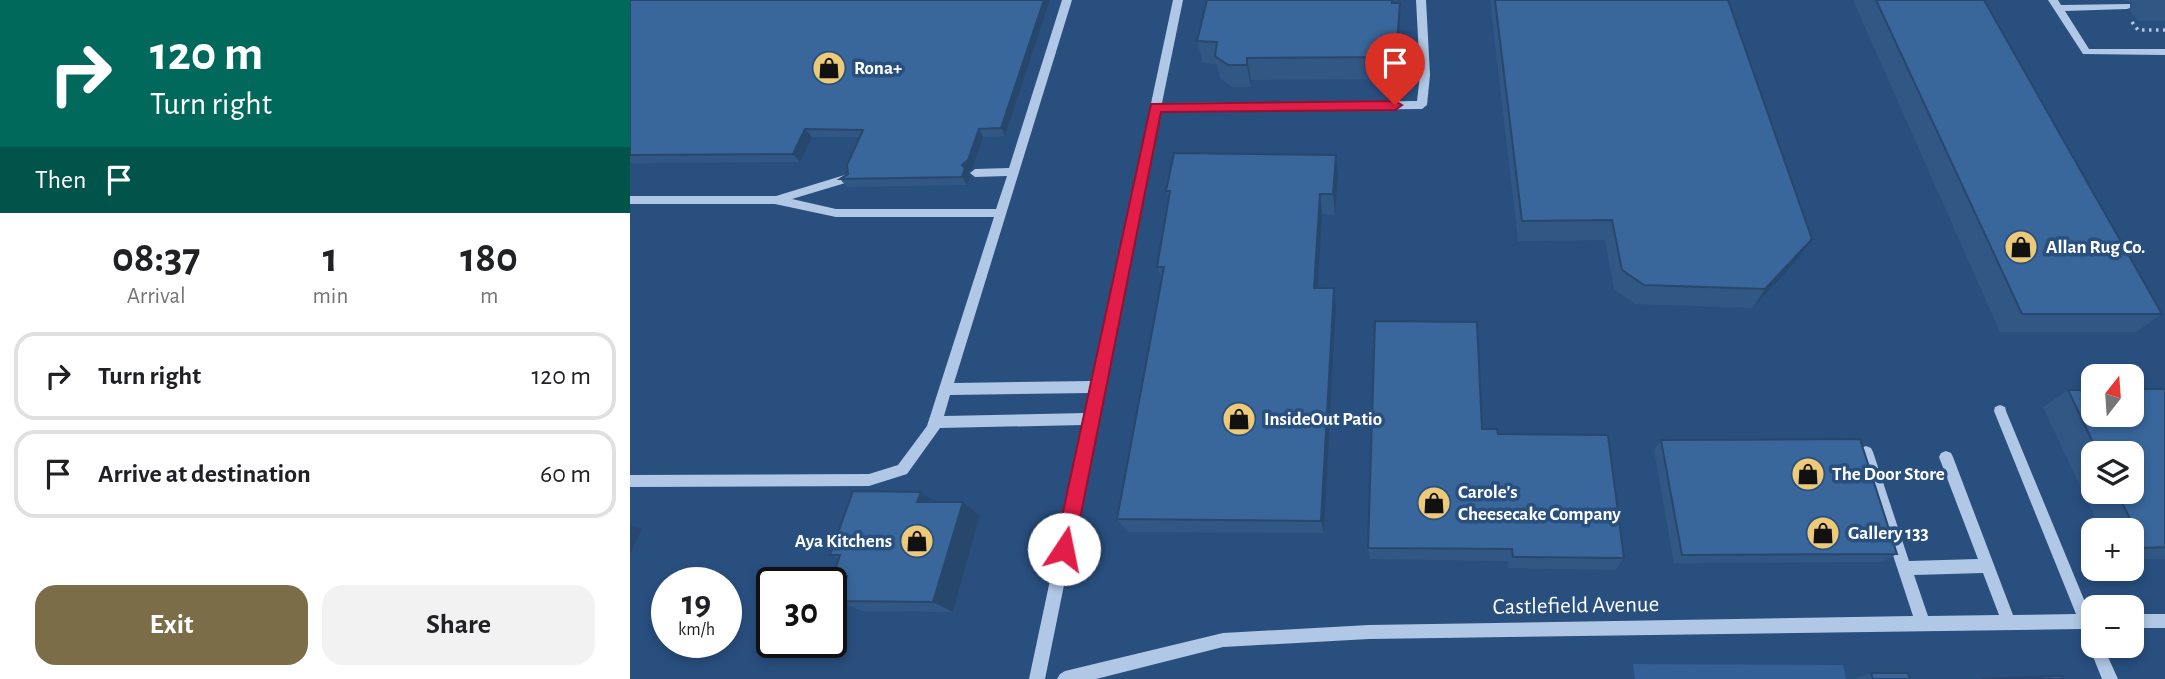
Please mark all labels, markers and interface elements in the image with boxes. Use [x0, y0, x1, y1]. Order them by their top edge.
icon: right [35, 28, 126, 119]
text: 120 m [150, 30, 263, 79]
pin [1365, 33, 1425, 105]
icon: arrive [1376, 44, 1414, 82]
shop icon: Rona+ [810, 49, 848, 87]
place label: Rona+ [854, 59, 902, 78]
text: Turn right [150, 88, 272, 120]
icon: arrive [100, 161, 138, 199]
text: Then [35, 167, 86, 193]
shop icon: Allan Rug Co. [2002, 228, 2040, 266]
text: 08:37 [112, 237, 200, 279]
text: 1 [323, 237, 338, 279]
text: 180 [460, 237, 518, 279]
place label: Allan Rug Co. [2046, 238, 2145, 257]
text: Arrival [127, 285, 186, 308]
text: min [312, 285, 348, 308]
text: m [480, 285, 498, 308]
icon: right [39, 357, 77, 395]
text: Turn right [98, 363, 201, 389]
text: 120 m [531, 363, 591, 389]
north arrow [2081, 364, 2144, 427]
map controls [2081, 364, 2144, 658]
shop icon: InsideOut Patio [1220, 400, 1258, 438]
place label: InsideOut Patio [1264, 410, 1382, 429]
button: layers [2081, 441, 2144, 504]
icon: arrive [39, 455, 77, 493]
shop icon: The Door Store [1789, 455, 1827, 493]
text: Arrive at destination [98, 461, 311, 487]
text: 60 m [540, 461, 591, 487]
place label: The Door Store [1832, 465, 1945, 484]
place label: Carole's Cheesecake Company [1458, 483, 1621, 524]
shop icon: Carole's Cheesecake Company [1415, 484, 1453, 522]
position arrow [1027, 512, 1101, 586]
shop icon: Gallery 133 [1804, 514, 1842, 552]
button: + [2081, 518, 2144, 581]
shop icon: Aya Kitchens [898, 522, 936, 560]
place label: Gallery 133 [1848, 524, 1929, 543]
place label: Aya Kitchens [795, 532, 892, 551]
speed limit sign: 30 [756, 567, 847, 658]
button: Exit [35, 585, 308, 665]
button: Share [322, 585, 595, 665]
text: 19 [682, 586, 711, 621]
street label: Castlefield Avenue [1493, 593, 1659, 619]
button: − [2081, 595, 2144, 658]
text: km/h [678, 621, 715, 639]

